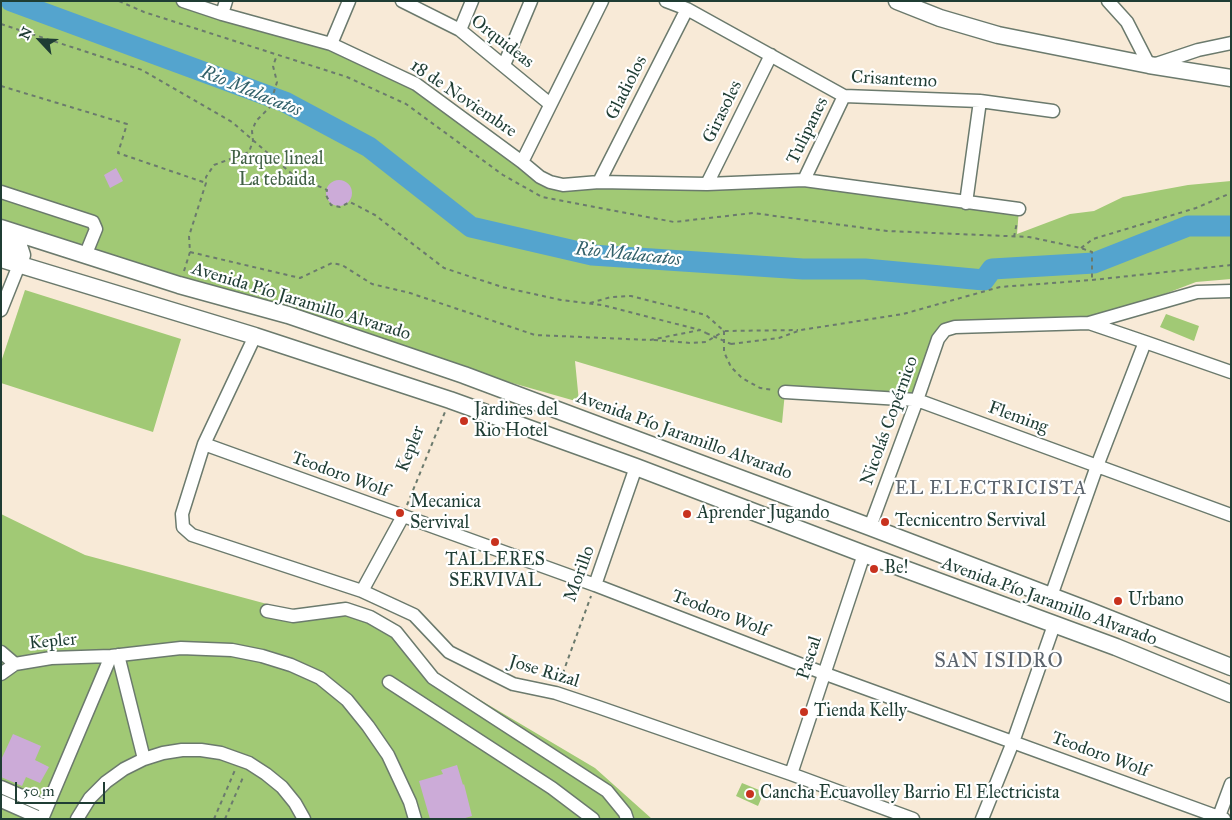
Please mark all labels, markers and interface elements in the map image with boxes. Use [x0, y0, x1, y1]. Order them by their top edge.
street label: Orquideas [466, 11, 538, 73]
north arrow [15, 15, 65, 65]
text: N [16, 24, 36, 42]
street label: Gladiolos [602, 52, 652, 124]
street label: 18 de Noviembre [406, 55, 520, 143]
water label: Rio Malacatos [198, 62, 304, 122]
street label: Crisantemo [851, 67, 937, 93]
street label: Girasoles [699, 77, 747, 147]
street label: Tulipanes [783, 94, 833, 168]
park label: Parque lineal La tebaida [230, 149, 324, 192]
water label: Rio Malacatos [574, 238, 682, 272]
street label: Avenida Pío Jaramillo Alvarado [189, 258, 413, 346]
street label: Nicolás Copérnico [857, 353, 923, 489]
street label: Avenida Pío Jaramillo Alvarado [573, 387, 795, 485]
street label: Fleming [985, 397, 1051, 439]
place label: Jardines del Rio Hotel [474, 400, 558, 442]
marker: Jardines del Rio Hotel [458, 415, 470, 427]
street label: Kepler [392, 423, 430, 475]
street label: Teodoro Wolf [288, 447, 392, 503]
district label: EL ELECTRICISTA [893, 478, 1089, 500]
place label: Mecanica Servival [410, 492, 481, 534]
place label: Aprender Jugando [697, 503, 830, 525]
marker: Mecanica Servival [394, 507, 406, 519]
marker: Aprender Jugando [681, 508, 693, 520]
place label: Tecnicentro Servival [895, 511, 1046, 533]
marker: Tecnicentro Servival [879, 516, 891, 528]
marker: TALLERES SERVIVAL [489, 536, 501, 548]
street label: Morillo [560, 543, 600, 605]
place label: TALLERES SERVIVAL [445, 550, 545, 592]
street label: Avenida Pío Jaramillo Alvarado [938, 553, 1160, 651]
place label: Be! [884, 558, 908, 580]
marker: Be! [868, 563, 880, 575]
street label: Teodoro Wolf [669, 586, 771, 642]
place label: Urbano [1128, 590, 1184, 612]
marker: Urbano [1112, 595, 1124, 607]
street label: Kepler [28, 629, 78, 655]
street label: Pascal [793, 634, 827, 682]
district label: SAN ISIDRO [933, 650, 1065, 674]
street label: Jose Rizal [506, 651, 582, 693]
place label: Tienda Kelly [814, 701, 907, 723]
marker: Tienda Kelly [798, 706, 810, 718]
street label: Teodoro Wolf [1048, 727, 1152, 783]
scale bar [18, 772, 108, 804]
text: 50 m [23, 782, 55, 800]
place label: Cancha Ecuavolley Barrio El Electricista [760, 783, 1060, 805]
marker: Cancha Ecuavolley Barrio El Electricista [744, 788, 756, 800]

